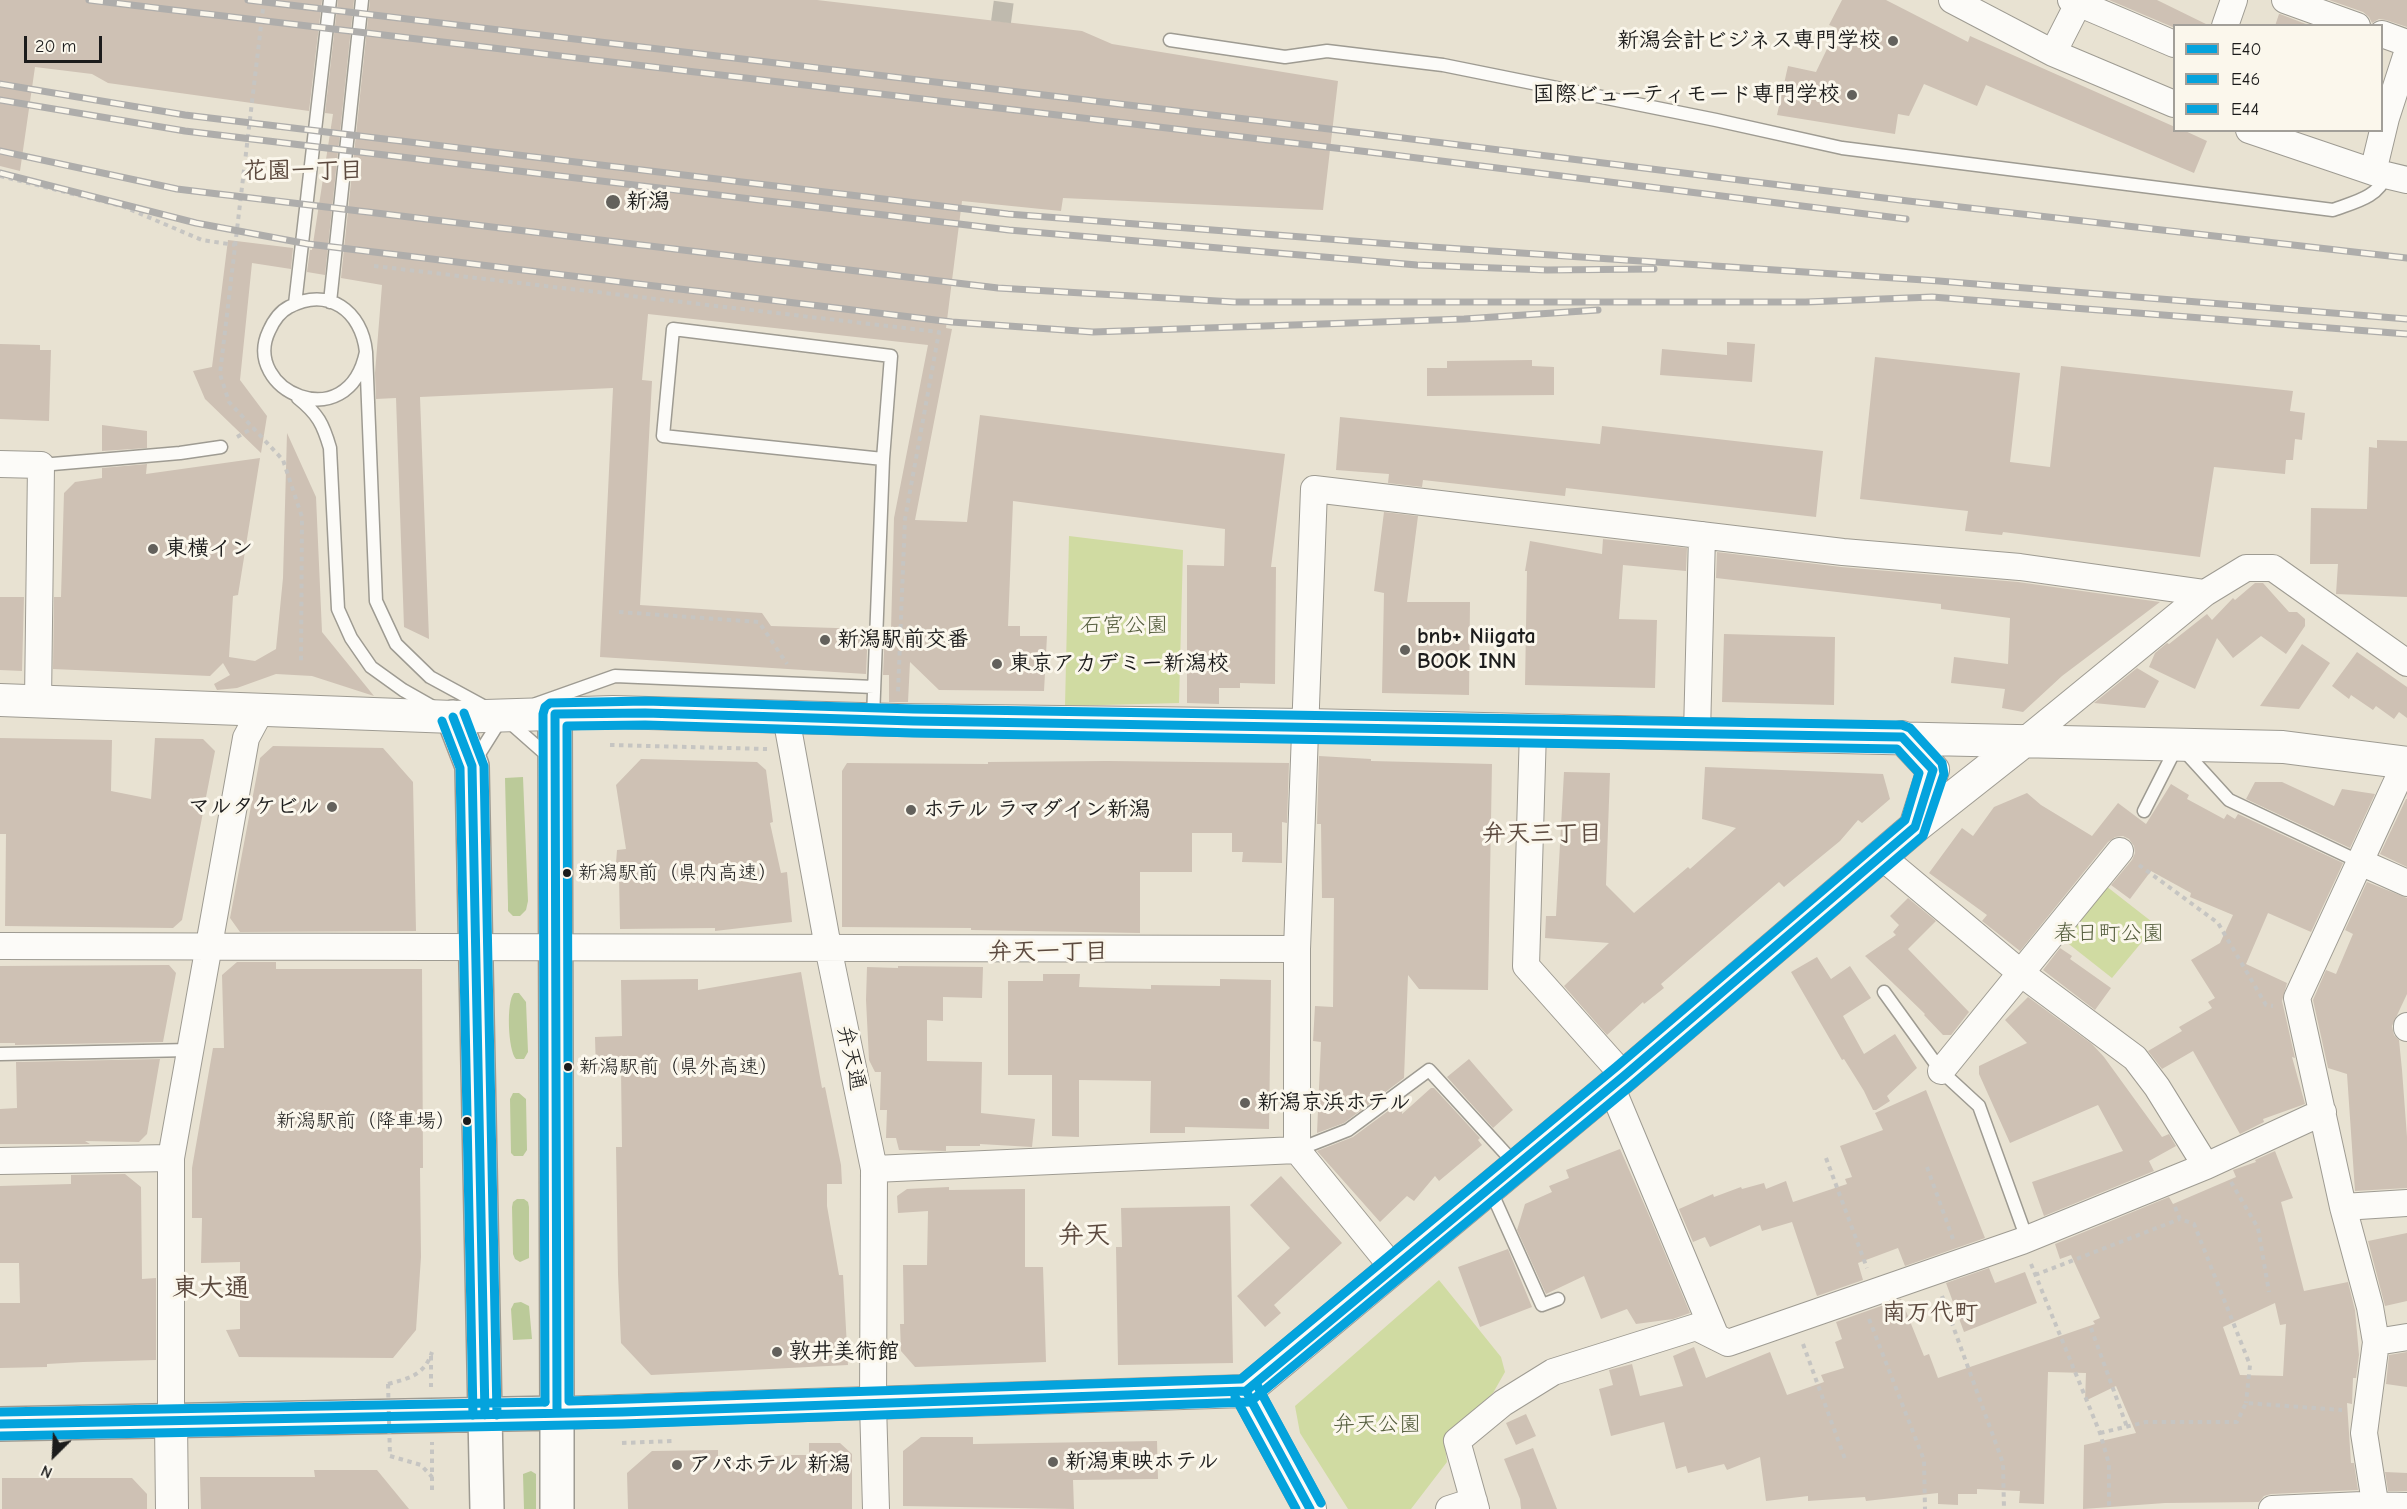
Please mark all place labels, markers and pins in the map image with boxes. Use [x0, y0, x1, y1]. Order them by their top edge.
place label: 新潟会計ビジネス専門学校 [1617, 28, 1881, 54]
marker: 新潟会計ビジネス専門学校 [1886, 34, 1900, 48]
place label: 国際ビューティモード専門学校 [1532, 82, 1840, 108]
marker: 国際ビューティモード専門学校 [1845, 88, 1859, 102]
place label: 新潟 [626, 189, 670, 215]
marker: 新潟 [604, 193, 622, 211]
place label: 東横イン [165, 536, 253, 562]
marker: 東横イン [146, 542, 160, 556]
place label: bnb+ Niigata BOOK INN [1417, 624, 1536, 676]
place label: 新潟駅前交番 [837, 627, 969, 653]
marker: 新潟駅前交番 [818, 633, 832, 647]
marker: bnb+ Niigata BOOK INN [1398, 643, 1412, 657]
place label: 東京アカデミー新潟校 [1009, 651, 1229, 677]
marker: 東京アカデミー新潟校 [990, 657, 1004, 671]
place label: マルタケビル [188, 794, 320, 820]
place label: ホテル ラマダイン新潟 [923, 797, 1151, 823]
marker: マルタケビル [325, 800, 339, 814]
marker: ホテル ラマダイン新潟 [904, 803, 918, 817]
place label: 新潟駅前（県内高速） [578, 861, 778, 885]
marker: 新潟駅前（県内高速） [561, 867, 573, 879]
place label: 新潟駅前（県外高速） [579, 1055, 779, 1079]
marker: 新潟駅前（県外高速） [562, 1061, 574, 1073]
place label: 新潟京浜ホテル [1257, 1090, 1411, 1116]
marker: 新潟京浜ホテル [1238, 1096, 1252, 1110]
place label: 新潟駅前（降車場） [276, 1109, 456, 1133]
marker: 新潟駅前（降車場） [461, 1115, 473, 1127]
place label: 敦井美術館 [789, 1339, 899, 1365]
marker: 敦井美術館 [770, 1345, 784, 1359]
place label: 新潟東映ホテル [1065, 1449, 1219, 1475]
place label: アパホテル 新潟 [689, 1452, 851, 1478]
marker: 新潟東映ホテル [1046, 1455, 1060, 1469]
marker: アパホテル 新潟 [670, 1458, 684, 1472]

